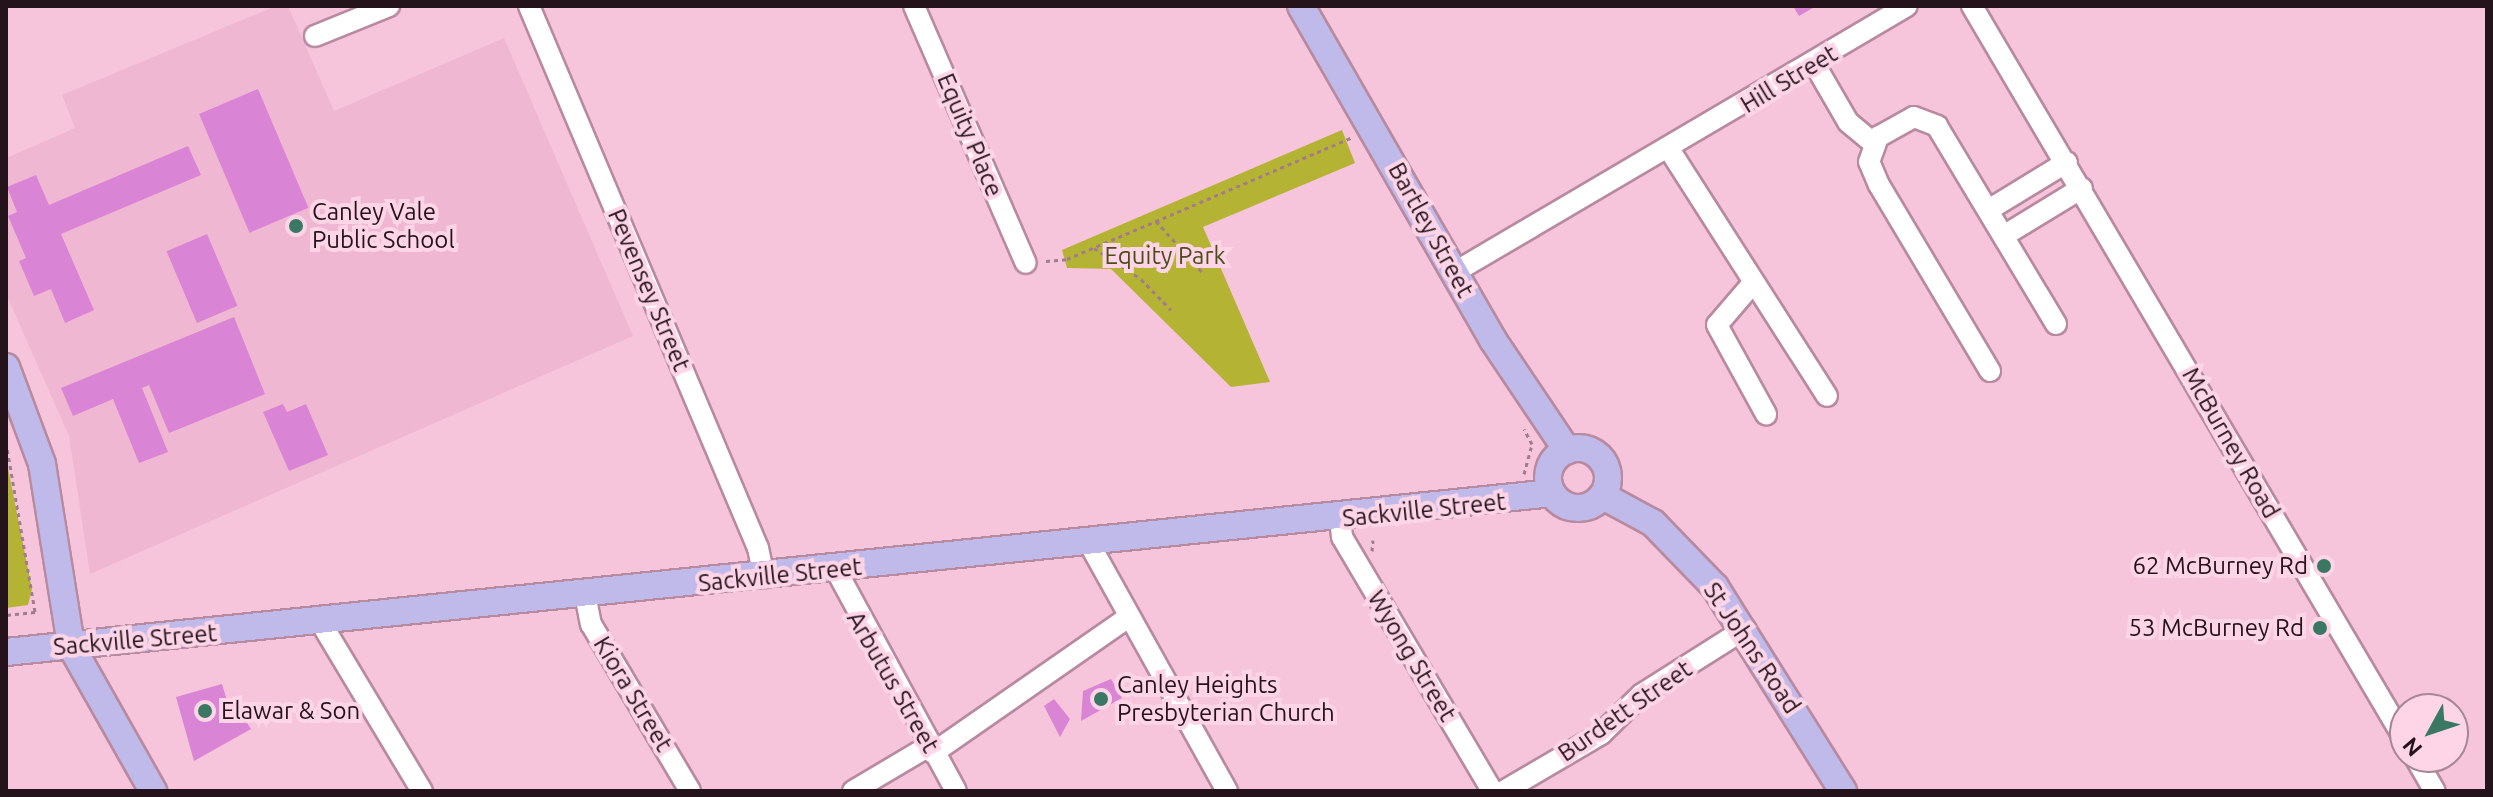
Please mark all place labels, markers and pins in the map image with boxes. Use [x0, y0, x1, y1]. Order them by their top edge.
place label: Canley Vale Public School [312, 198, 455, 254]
marker: Canley Vale Public School [287, 217, 305, 235]
place label: 62 McBurney Rd [2132, 552, 2308, 580]
marker: 62 McBurney Rd [2315, 557, 2333, 575]
place label: 53 McBurney Rd [2128, 614, 2304, 642]
marker: 53 McBurney Rd [2311, 619, 2329, 637]
place label: Canley Heights Presbyterian Church [1117, 671, 1335, 727]
marker: Canley Heights Presbyterian Church [1092, 690, 1110, 708]
place label: Elawar & Son [221, 697, 360, 725]
marker: Elawar & Son [196, 702, 214, 720]

